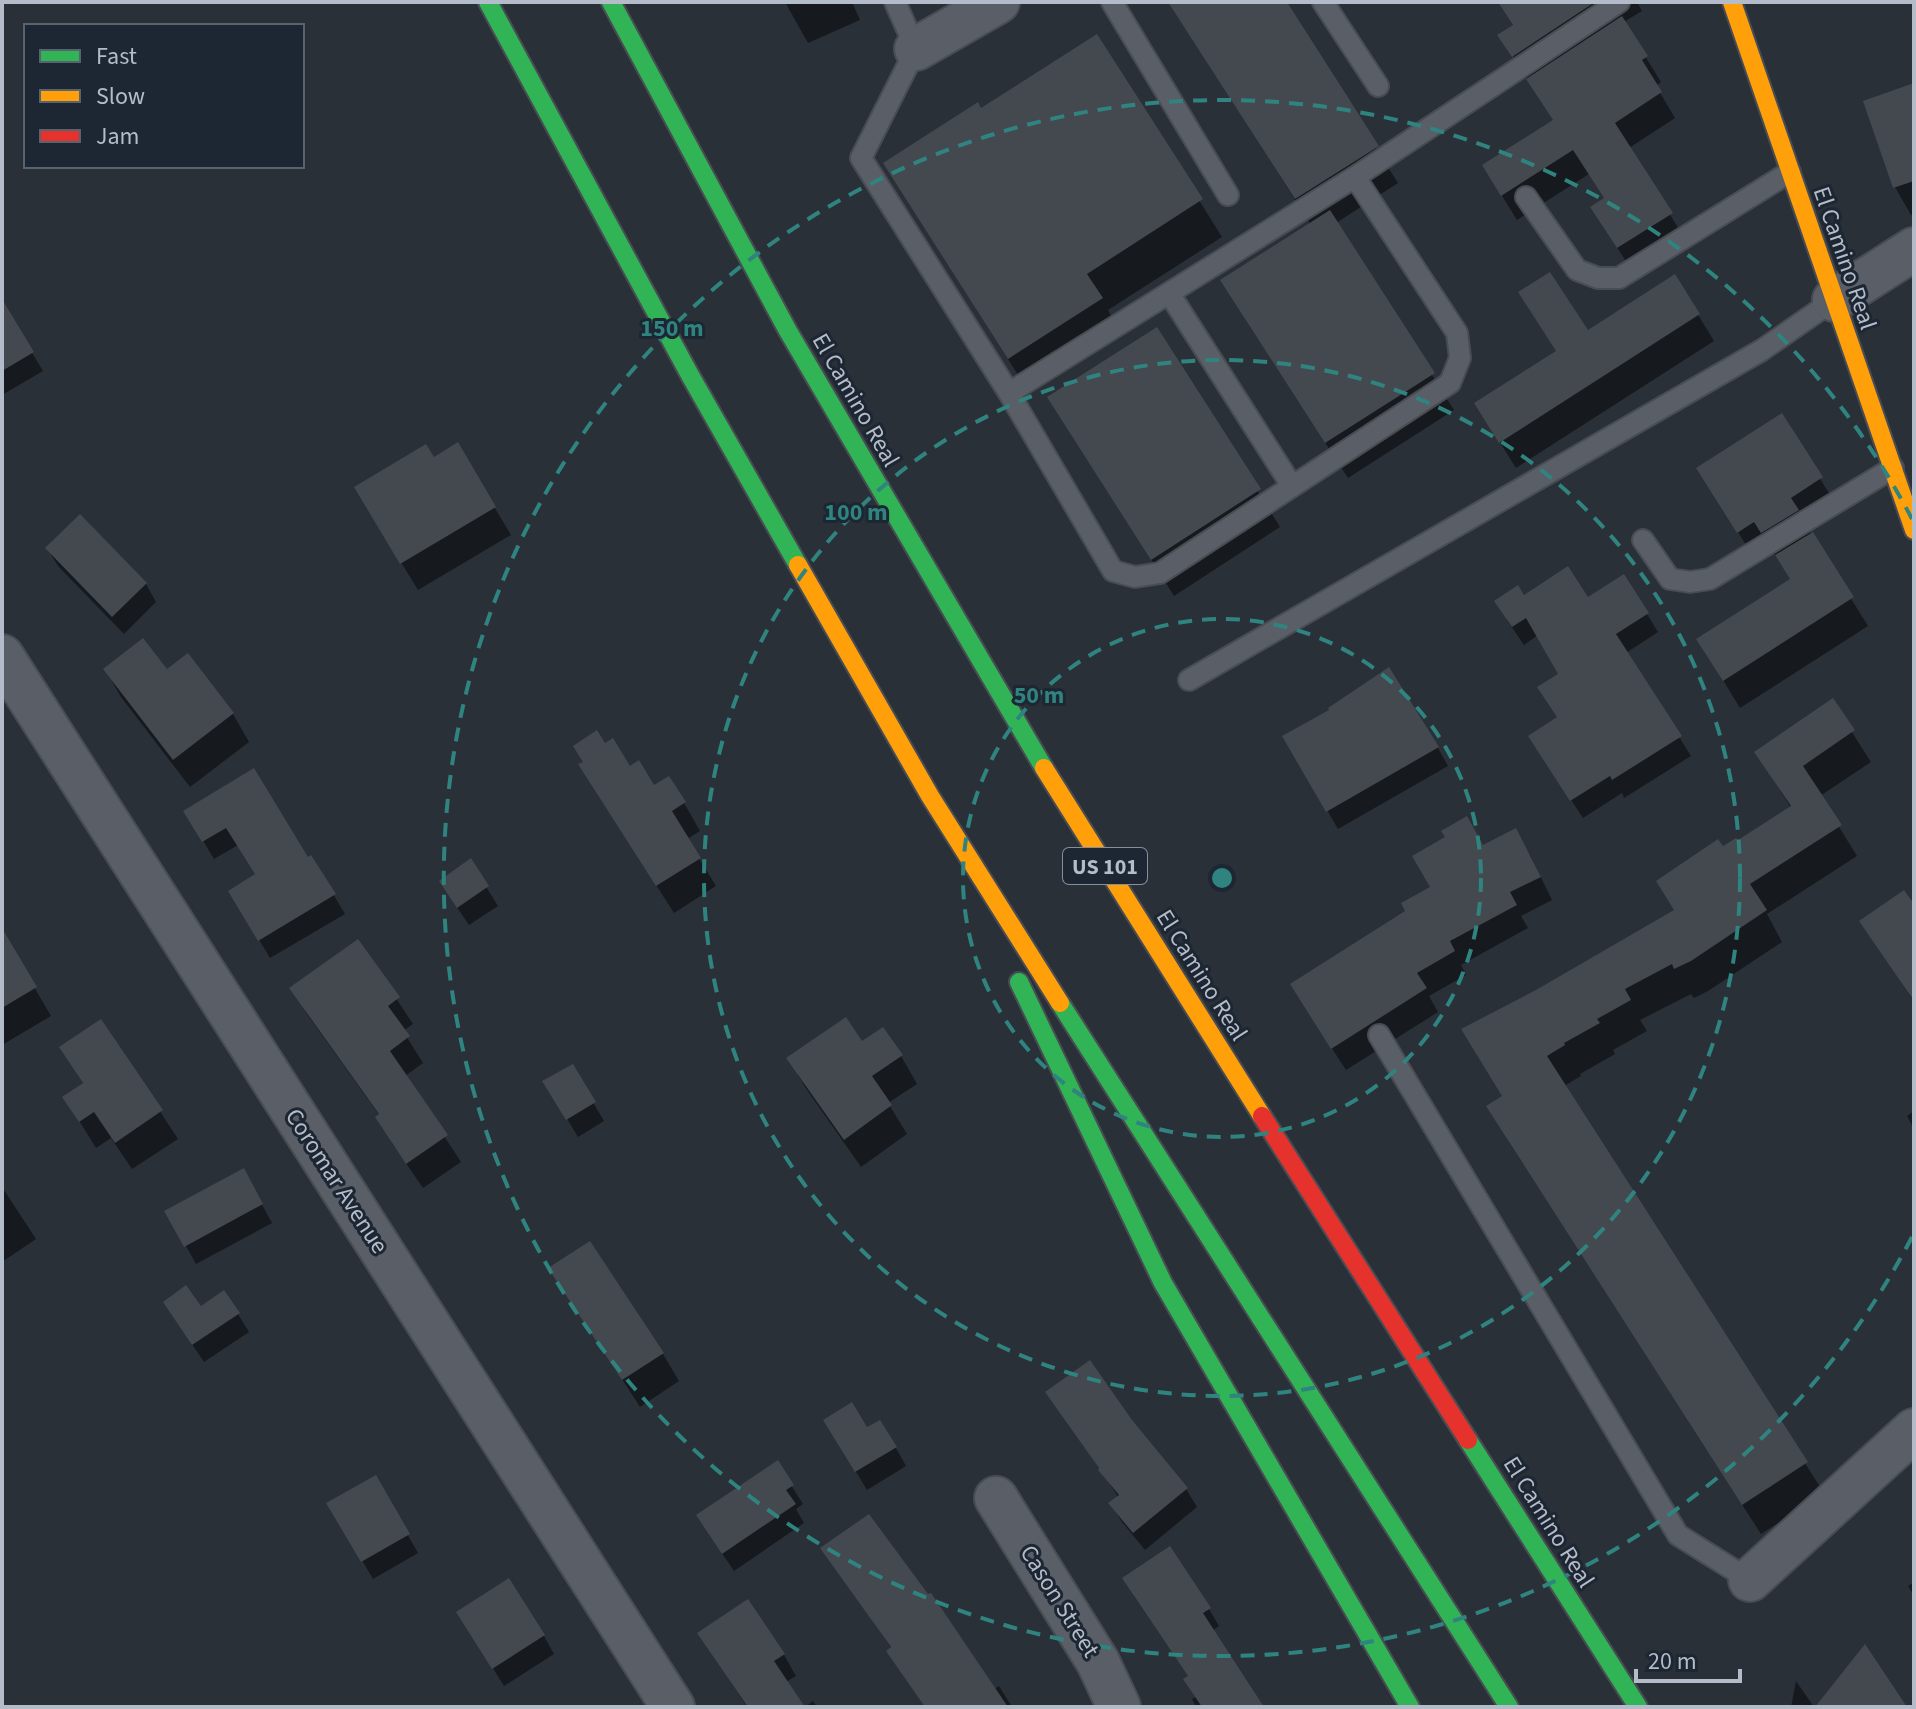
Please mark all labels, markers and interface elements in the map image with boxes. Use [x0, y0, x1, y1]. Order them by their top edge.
legend [24, 24, 304, 168]
text: Fast [96, 39, 137, 74]
text: Slow [96, 79, 145, 114]
text: Jam [96, 119, 140, 154]
street label: El Camino Real [1804, 182, 1885, 334]
text: 150 m [640, 311, 704, 346]
street label: El Camino Real [803, 327, 908, 474]
text: 100 m [824, 495, 888, 530]
text: 50 m [1014, 678, 1064, 713]
road number: US 101 [1063, 848, 1147, 884]
centre of rings [1208, 864, 1236, 892]
street label: El Camino Real [1147, 903, 1256, 1048]
street label: Coromar Avenue [276, 1102, 397, 1261]
street label: El Camino Real [1494, 1450, 1603, 1595]
street label: Cason Street [1011, 1538, 1108, 1664]
scale bar [1636, 1633, 1740, 1683]
text: 20 m [1648, 1644, 1697, 1679]

